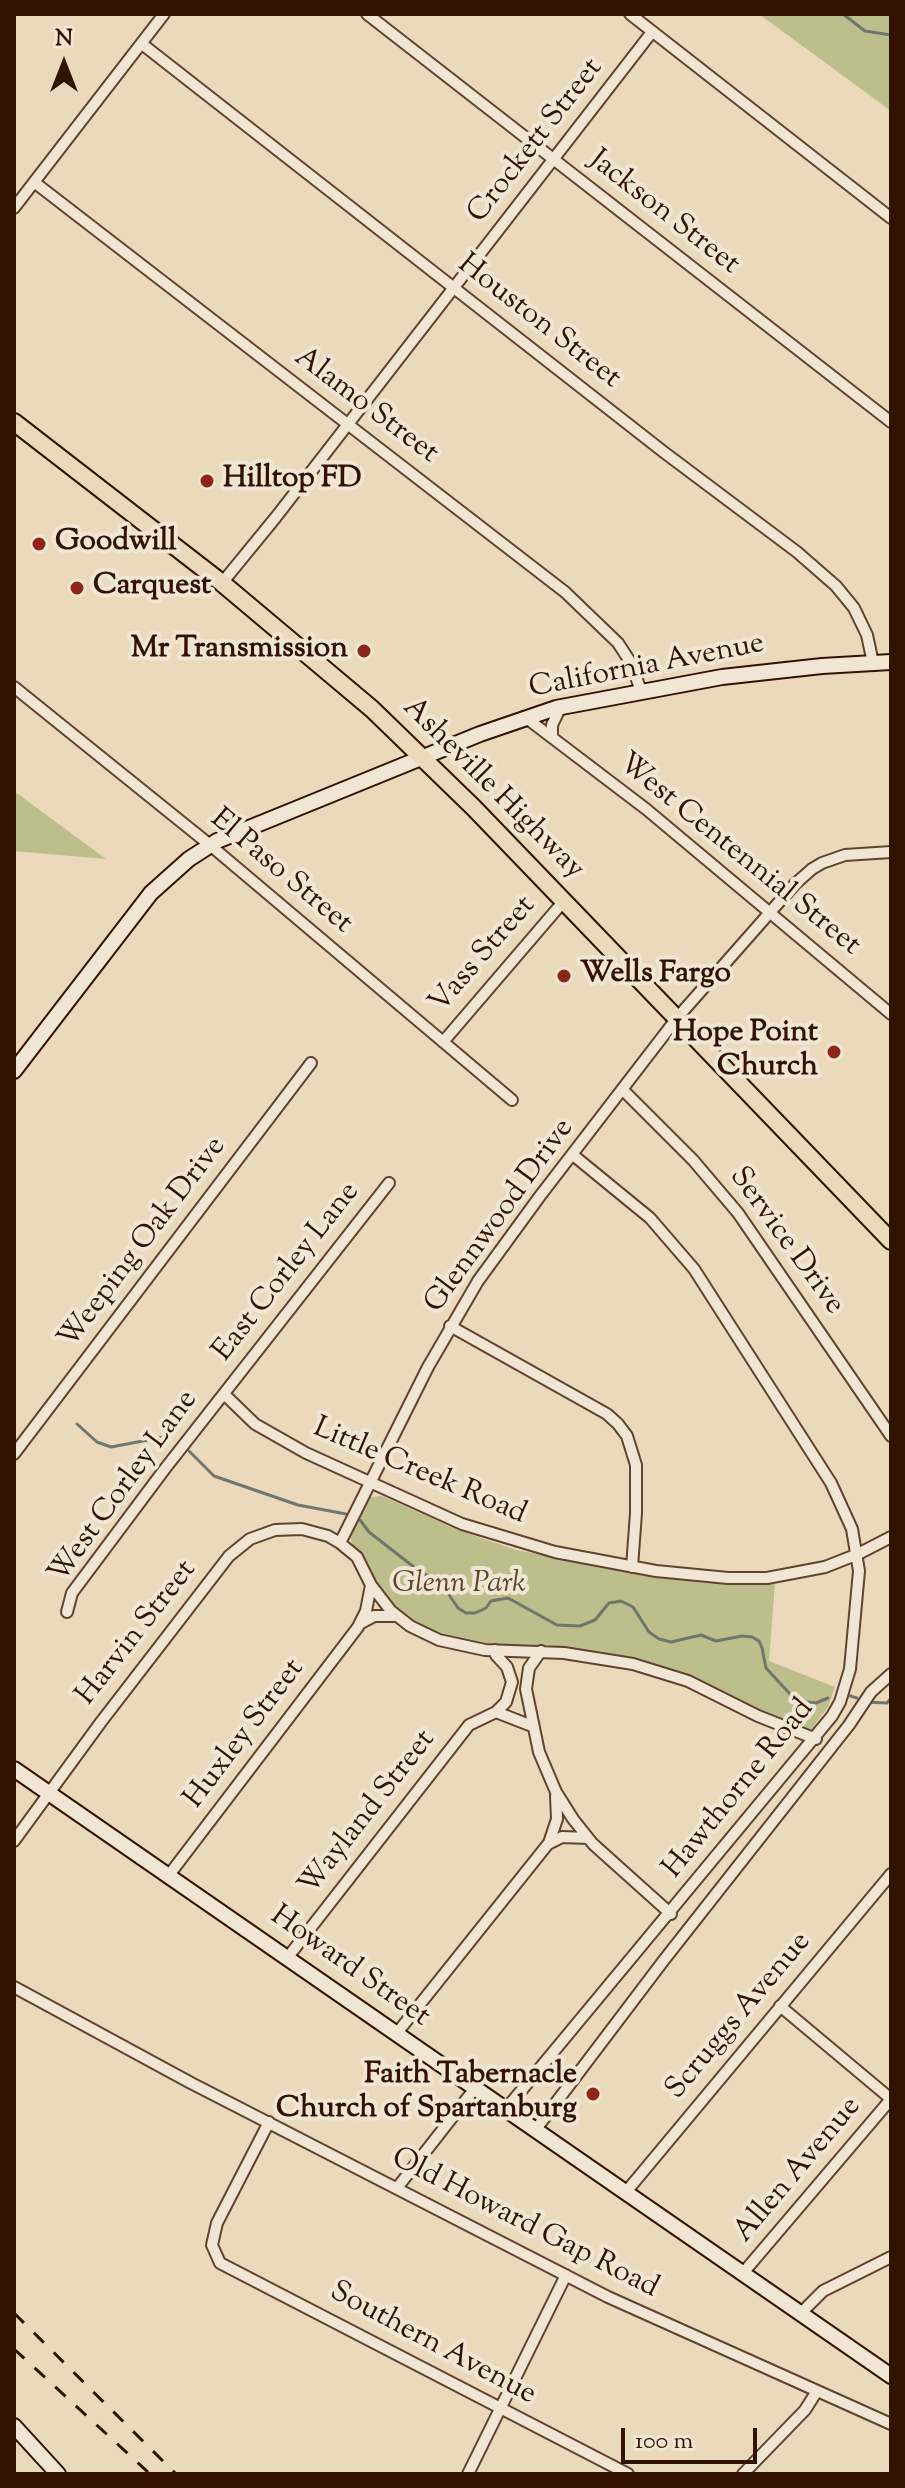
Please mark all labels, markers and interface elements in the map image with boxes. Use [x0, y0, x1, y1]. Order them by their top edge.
north arrow [24, 24, 104, 104]
text: N [55, 24, 73, 56]
street label: Crockett Street [462, 53, 612, 231]
street label: Jackson Street [580, 144, 746, 284]
street label: Houston Street [449, 248, 627, 398]
street label: Alamo Street [286, 341, 444, 473]
place label: Hilltop FD [223, 463, 361, 499]
marker: Hilltop FD [198, 472, 216, 490]
place label: Goodwill [55, 526, 177, 562]
marker: Goodwill [30, 535, 48, 553]
place label: Carquest [93, 570, 211, 606]
marker: Carquest [68, 579, 86, 597]
street label: California Avenue [526, 628, 768, 708]
place label: Mr Transmission [131, 633, 348, 669]
marker: Mr Transmission [355, 642, 373, 660]
street label: Asheville Highway [393, 691, 591, 889]
street label: West Centennial Street [609, 747, 867, 965]
street label: El Paso Street [201, 803, 359, 943]
street label: Vass Street [423, 890, 545, 1022]
place label: Wells Fargo [580, 958, 731, 994]
marker: Wells Fargo [555, 967, 573, 985]
place label: Hope Point Church [673, 1017, 818, 1088]
marker: Hope Point Church [825, 1043, 843, 1061]
street label: Glennwood Drive [419, 1113, 583, 1321]
street label: Weeping Oak Drive [53, 1131, 235, 1357]
street label: Service Drive [720, 1161, 850, 1323]
street label: East Corley Lane [207, 1176, 369, 1370]
street label: West Corley Lane [43, 1384, 207, 1592]
street label: Little Creek Road [307, 1412, 531, 1534]
street label: Harvin Street [70, 1554, 206, 1714]
park label: Glenn Park [392, 1568, 526, 1604]
street label: Huxley Street [178, 1653, 314, 1817]
street label: Hawthorne Road [657, 1693, 823, 1887]
street label: Wayland Street [293, 1724, 445, 1904]
street label: Howard Street [262, 1900, 436, 2036]
street label: Scruggs Avenue [660, 1926, 820, 2108]
place label: Faith Tabernacle Church of Spartanburg [276, 2059, 577, 2130]
marker: Faith Tabernacle Church of Spartanburg [584, 2085, 602, 2103]
street label: Allen Avenue [728, 2091, 870, 2251]
street label: Old Howard Gap Road [384, 2142, 664, 2308]
street label: Southern Avenue [323, 2275, 541, 2415]
scale bar [625, 2412, 761, 2462]
text: 100 m [635, 2425, 693, 2459]

